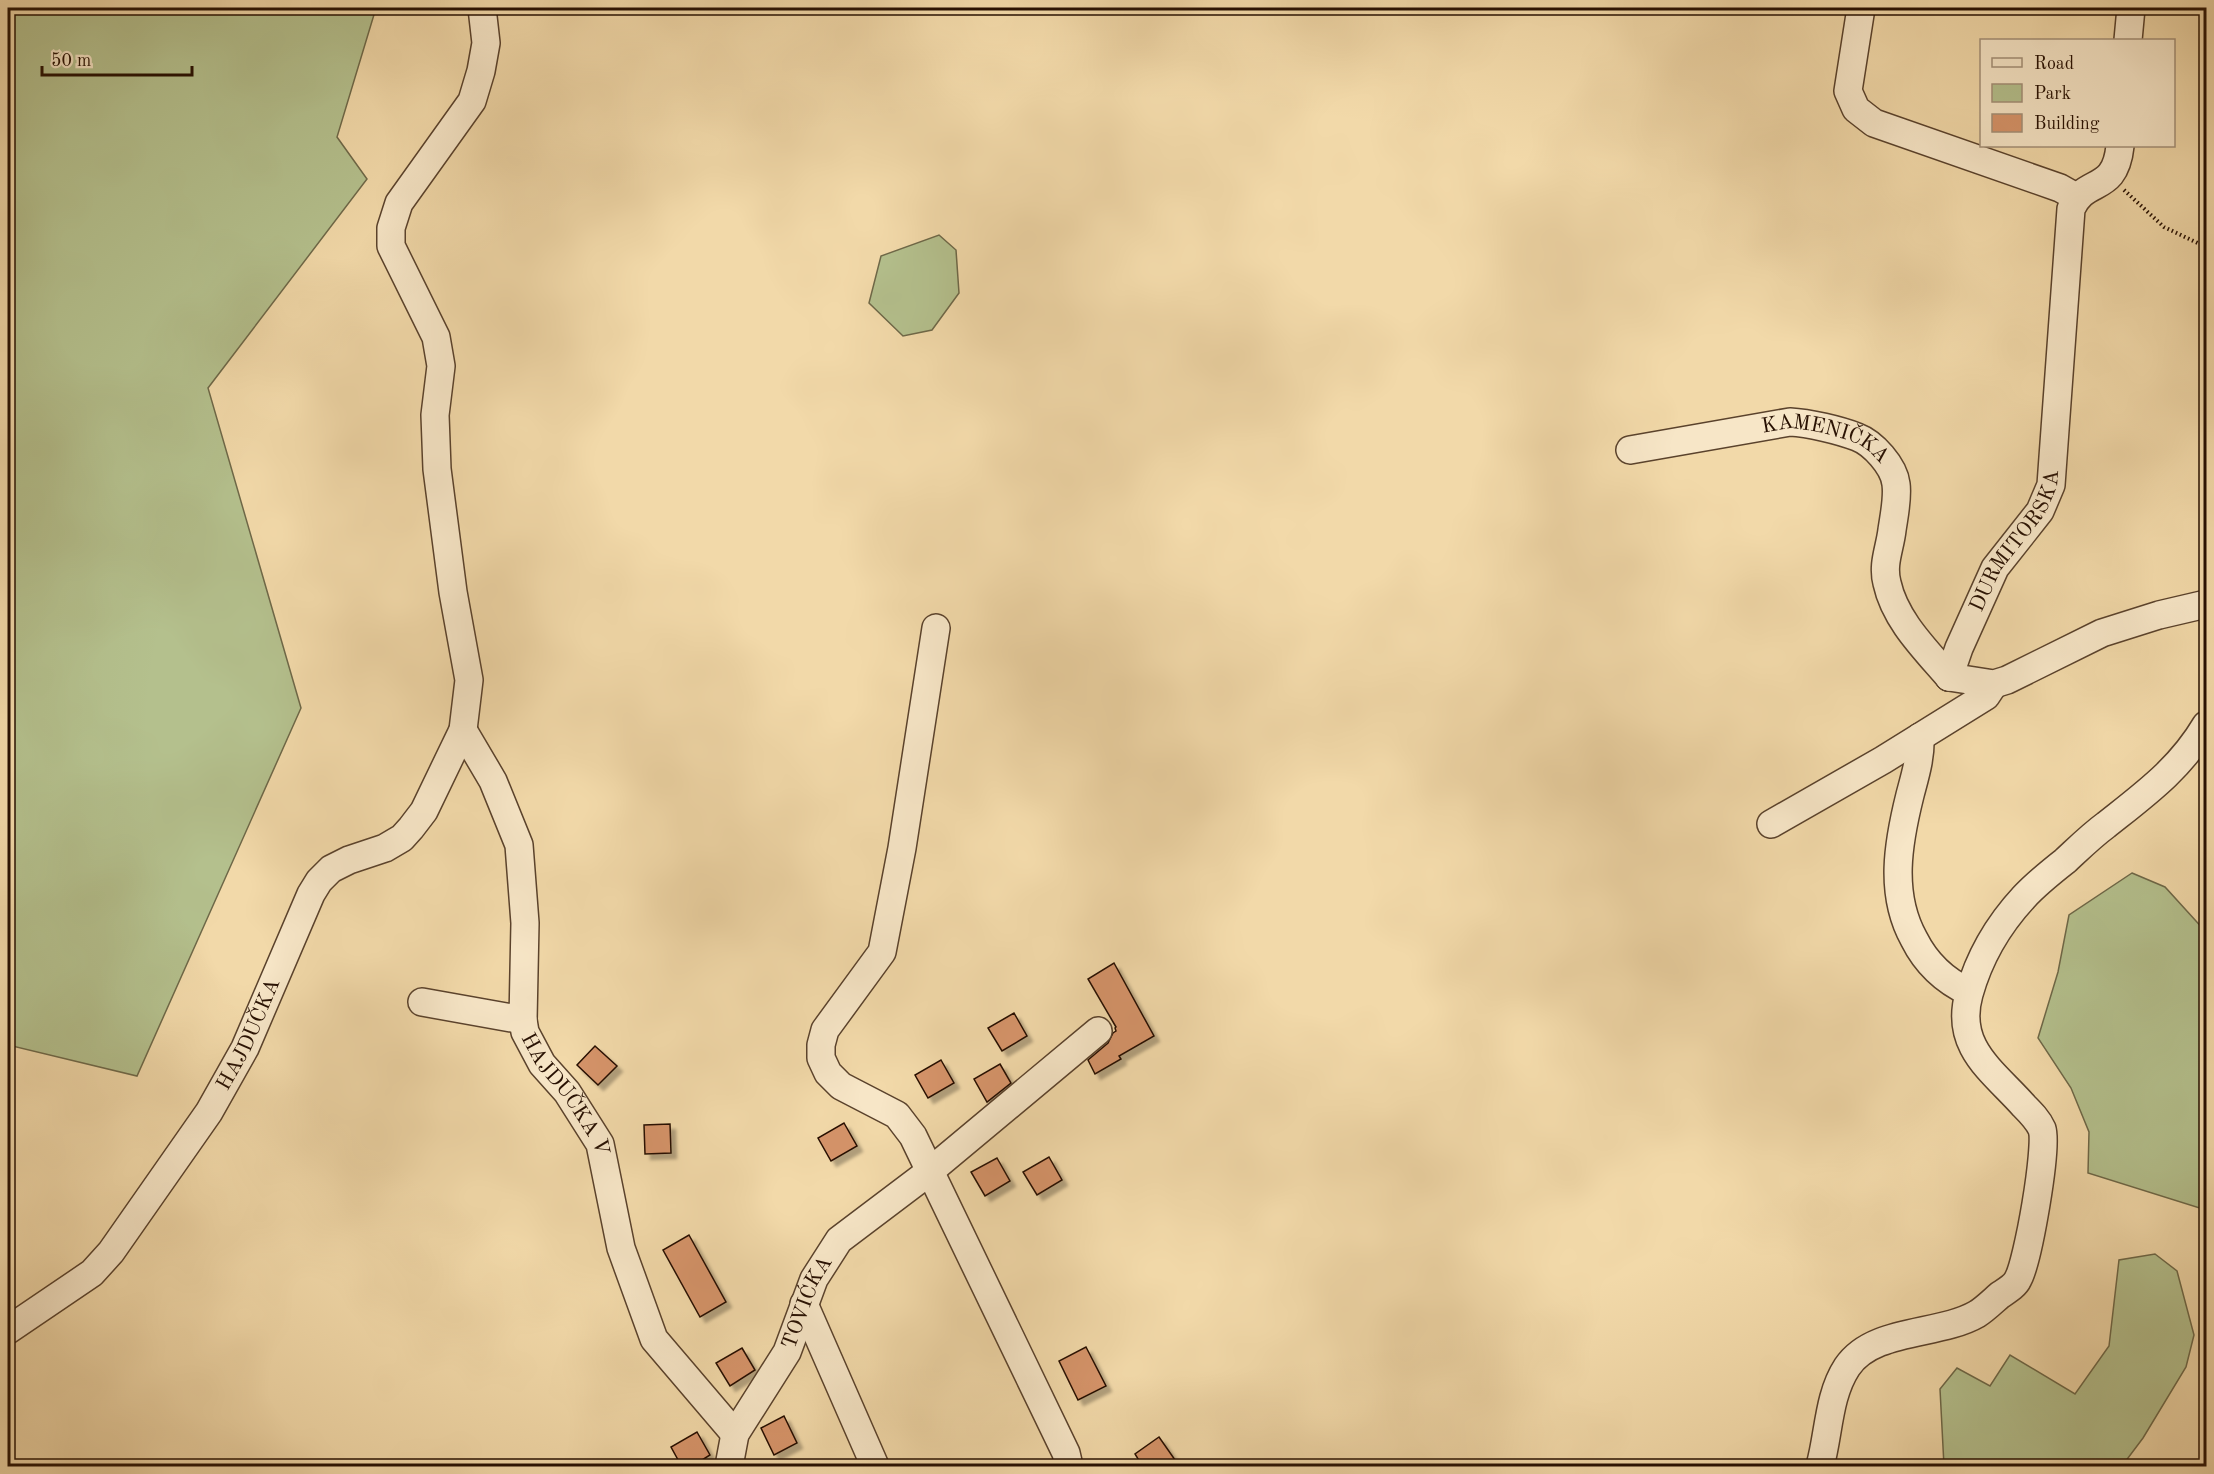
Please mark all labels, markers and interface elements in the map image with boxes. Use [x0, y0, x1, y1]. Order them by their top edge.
scale bar [42, 39, 192, 77]
legend [1980, 39, 2175, 147]
text: 50 m [51, 52, 91, 70]
text: Road [2034, 55, 2074, 73]
text: Park [2034, 85, 2071, 103]
text: Building [2034, 115, 2100, 133]
street label: KAMENIČKA [1760, 411, 1893, 467]
street label: DURMITORSKA [1966, 469, 2063, 615]
street label: HAJDUČKA [213, 975, 284, 1094]
street label: HAJDUČKA V [517, 1029, 612, 1157]
street label: TOVIĆKA [779, 1252, 836, 1352]

